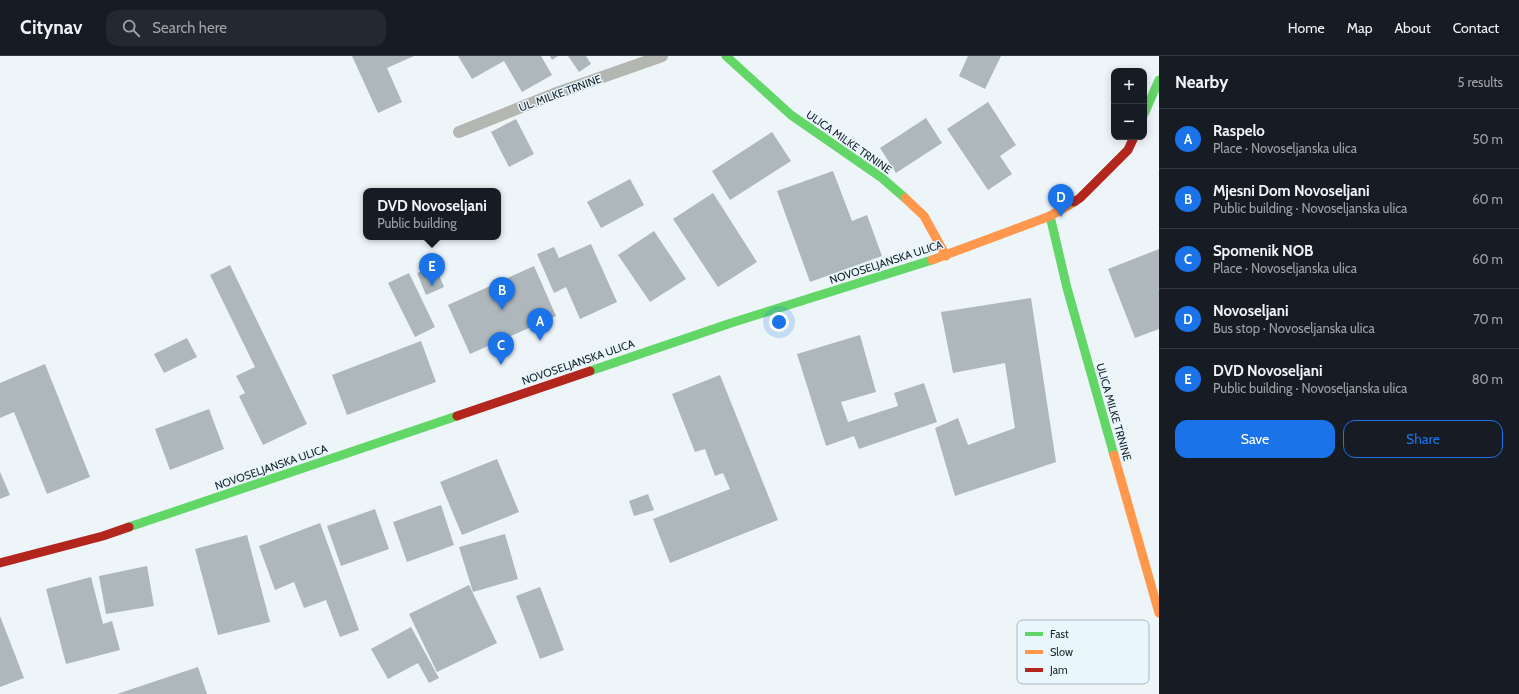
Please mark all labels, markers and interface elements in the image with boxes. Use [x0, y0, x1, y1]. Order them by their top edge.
search box [106, 10, 386, 46]
text: Citynav [20, 16, 82, 39]
icon: search [120, 17, 142, 39]
text: Search here [152, 19, 227, 37]
text: Home [1288, 19, 1325, 37]
text: Map [1347, 19, 1372, 37]
text: About [1394, 19, 1431, 37]
text: Contact [1453, 19, 1499, 37]
map controls [1111, 68, 1147, 140]
button: + [1111, 68, 1147, 104]
street label: UL. MILKE TRNINE [517, 72, 603, 114]
text: Nearby [1175, 72, 1228, 92]
text: 5 results [1457, 74, 1503, 90]
button: − [1111, 104, 1147, 140]
street label: ULICA MILKE TRNINE [804, 107, 894, 177]
text: Raspelo [1213, 122, 1265, 140]
text: A [1184, 131, 1192, 147]
text: 50 m [1473, 131, 1503, 147]
text: Place · Novoseljanska ulica [1213, 140, 1357, 156]
text: Mjesni Dom Novoseljani [1213, 182, 1370, 200]
pin: D [1048, 184, 1074, 217]
popup [363, 188, 501, 240]
text: B [1184, 191, 1192, 207]
text: 60 m [1472, 191, 1503, 207]
text: DVD Novoseljani [377, 197, 487, 215]
text: Public building · Novoseljanska ulica [1213, 200, 1407, 216]
text: Public building [377, 215, 457, 231]
street label: NOVOSELJANSKA ULICA [828, 237, 945, 287]
text: Spomenik NOB [1213, 242, 1313, 260]
text: C [1184, 251, 1192, 267]
text: 60 m [1472, 251, 1503, 267]
pin: E [419, 253, 445, 286]
text: Place · Novoseljanska ulica [1213, 260, 1357, 276]
pin: B [489, 277, 515, 310]
text: Novoseljani [1213, 302, 1289, 320]
pin: A [527, 308, 553, 341]
text: D [1183, 311, 1193, 327]
text: 70 m [1473, 311, 1503, 327]
your location [769, 312, 789, 332]
text: Bus stop · Novoseljanska ulica [1213, 320, 1375, 336]
pin: C [488, 332, 514, 365]
street label: NOVOSELJANSKA ULICA [520, 336, 636, 388]
street label: ULICA MILKE TRNINE [1093, 361, 1135, 463]
text: DVD Novoseljani [1213, 362, 1323, 380]
text: E [1184, 371, 1192, 387]
text: 80 m [1472, 371, 1503, 387]
text: Public building · Novoseljanska ulica [1213, 380, 1407, 396]
button: Save [1175, 420, 1335, 458]
button: Share [1343, 420, 1503, 458]
street label: NOVOSELJANSKA ULICA [213, 441, 329, 493]
legend [1017, 620, 1149, 684]
text: Fast [1050, 627, 1069, 641]
text: Slow [1050, 645, 1073, 659]
text: Jam [1049, 663, 1068, 677]

